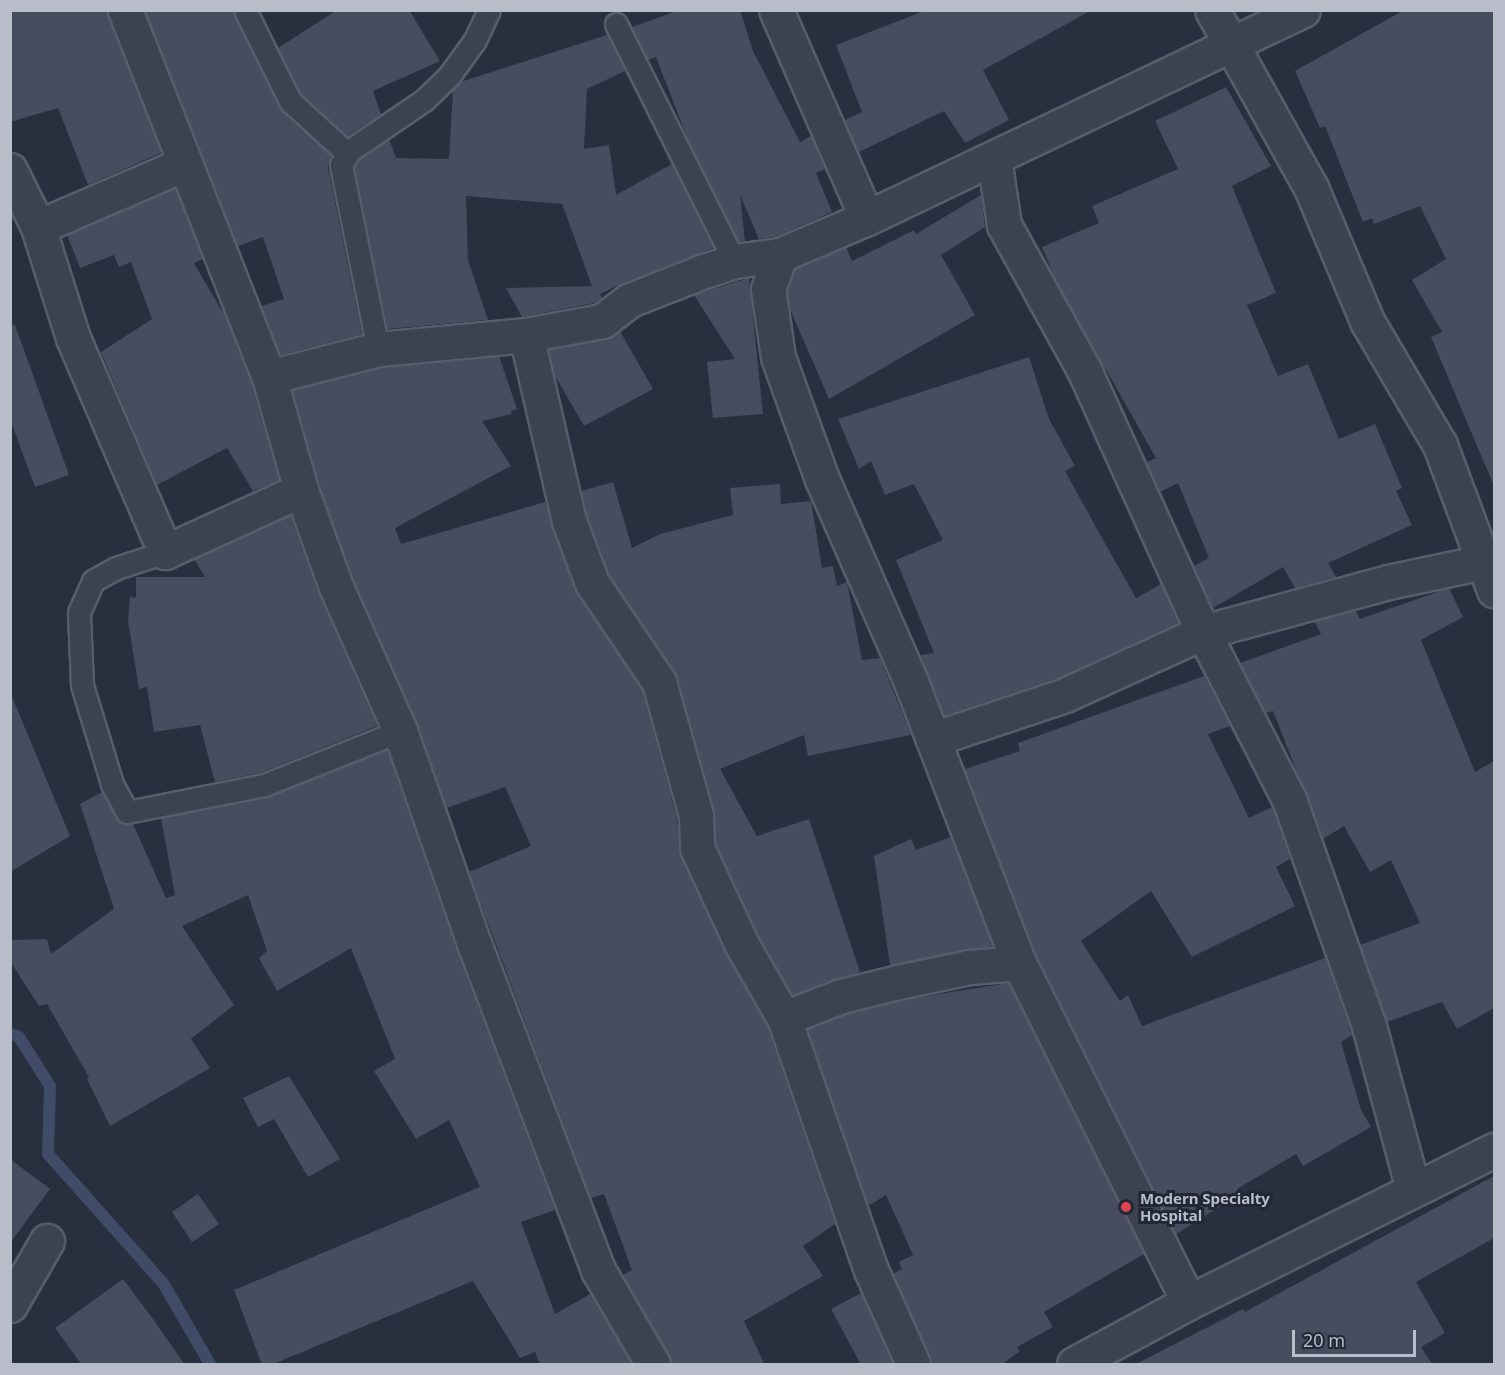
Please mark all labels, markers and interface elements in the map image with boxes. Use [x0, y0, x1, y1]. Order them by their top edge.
place label: Modern Specialty Hospital [1140, 1189, 1270, 1224]
marker: Modern Specialty Hospital [1117, 1198, 1135, 1216]
scale bar [1295, 1318, 1420, 1356]
text: 20 m [1303, 1328, 1345, 1352]

